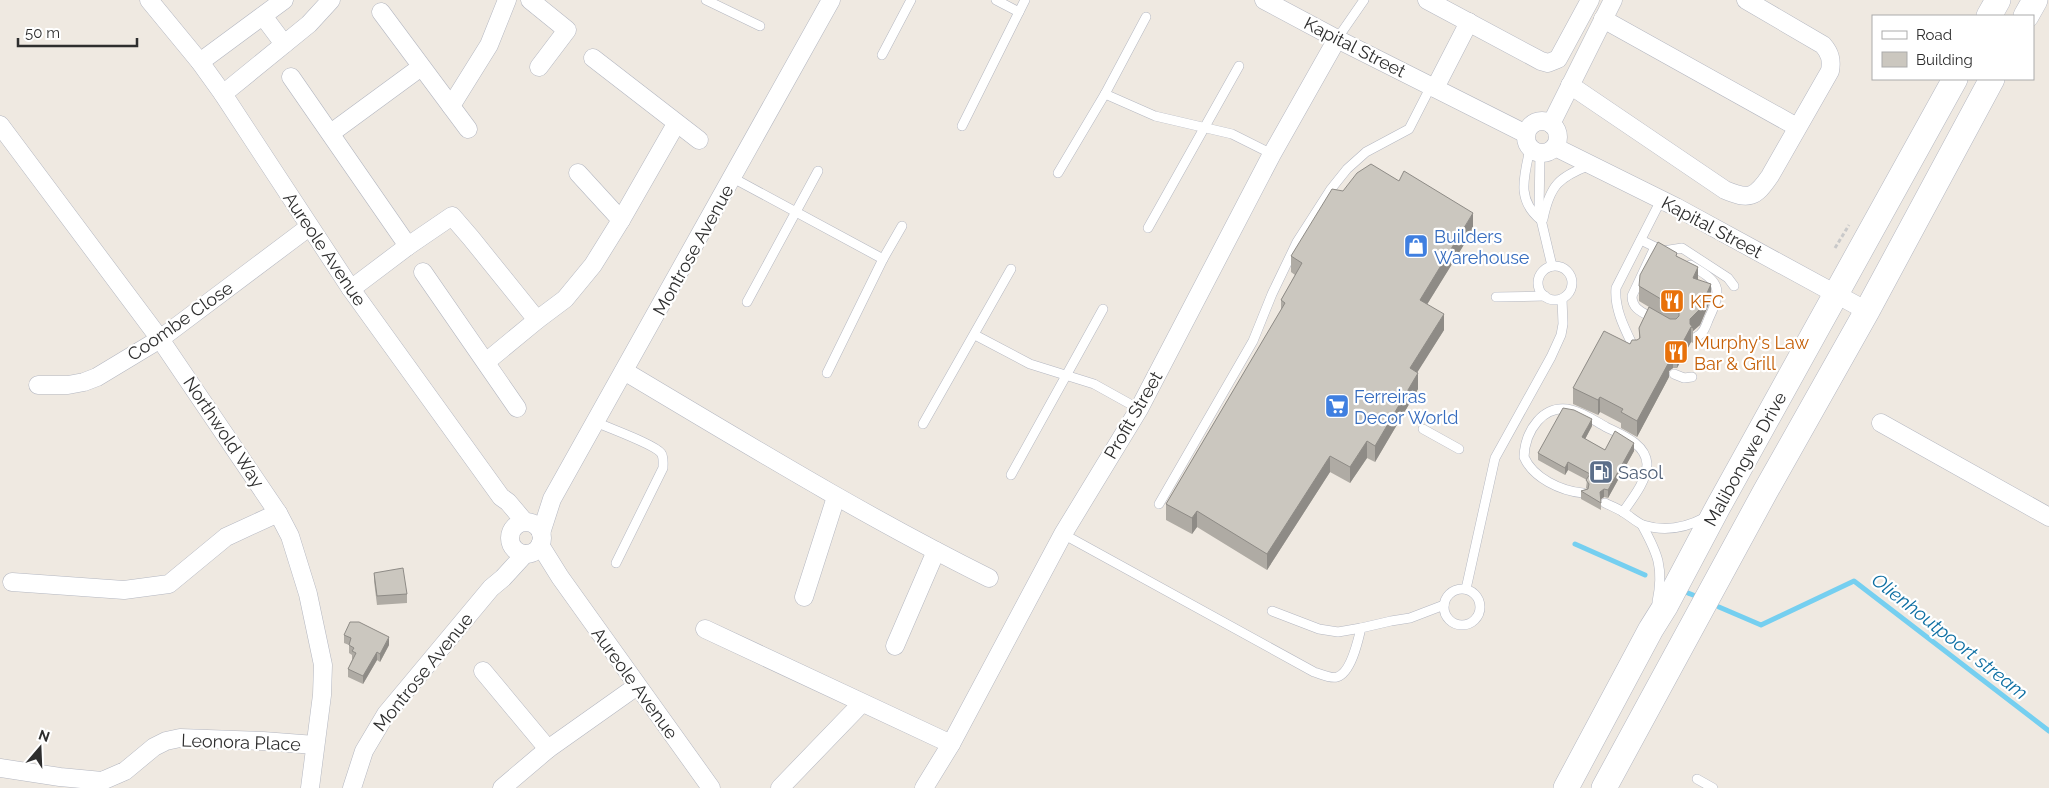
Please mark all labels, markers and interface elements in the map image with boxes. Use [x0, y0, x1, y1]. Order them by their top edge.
street label: Kapital Street [1301, 12, 1409, 82]
scale bar [18, 15, 136, 47]
legend [1872, 15, 2034, 80]
text: 50 m [25, 24, 60, 42]
text: Road [1916, 26, 1952, 44]
text: Building [1916, 51, 1973, 69]
street label: Montrose Avenue [648, 181, 738, 319]
street label: Aureole Avenue [279, 188, 371, 310]
street label: Kapital Street [1658, 192, 1766, 262]
place label: Builders Warehouse [1434, 226, 1530, 268]
shop icon: Builders Warehouse [1403, 233, 1429, 259]
street label: Coombe Close [123, 277, 237, 365]
restaurant icon: KFC [1659, 288, 1685, 314]
place label: KFC [1690, 291, 1724, 312]
place label: Murphy's Law Bar & Grill [1694, 332, 1810, 374]
restaurant icon: Murphy's Law Bar & Grill [1663, 339, 1689, 365]
street label: Profit Street [1100, 368, 1166, 462]
street label: Northwold Way [179, 373, 269, 492]
place label: Ferreiras Decor World [1354, 386, 1459, 428]
street label: Malibongwe Drive [1699, 388, 1791, 530]
supermarket icon: Ferreiras Decor World [1324, 393, 1350, 419]
fuel station icon: Sasol [1588, 459, 1614, 485]
place label: Sasol [1618, 462, 1663, 483]
water label: Olienhoutpoort stream [1868, 568, 2032, 704]
street label: Montrose Avenue [369, 608, 477, 735]
street label: Aureole Avenue [588, 623, 683, 743]
north arrow [15, 723, 65, 773]
text: N [37, 726, 52, 745]
street label: Leonora Place [181, 729, 302, 755]

